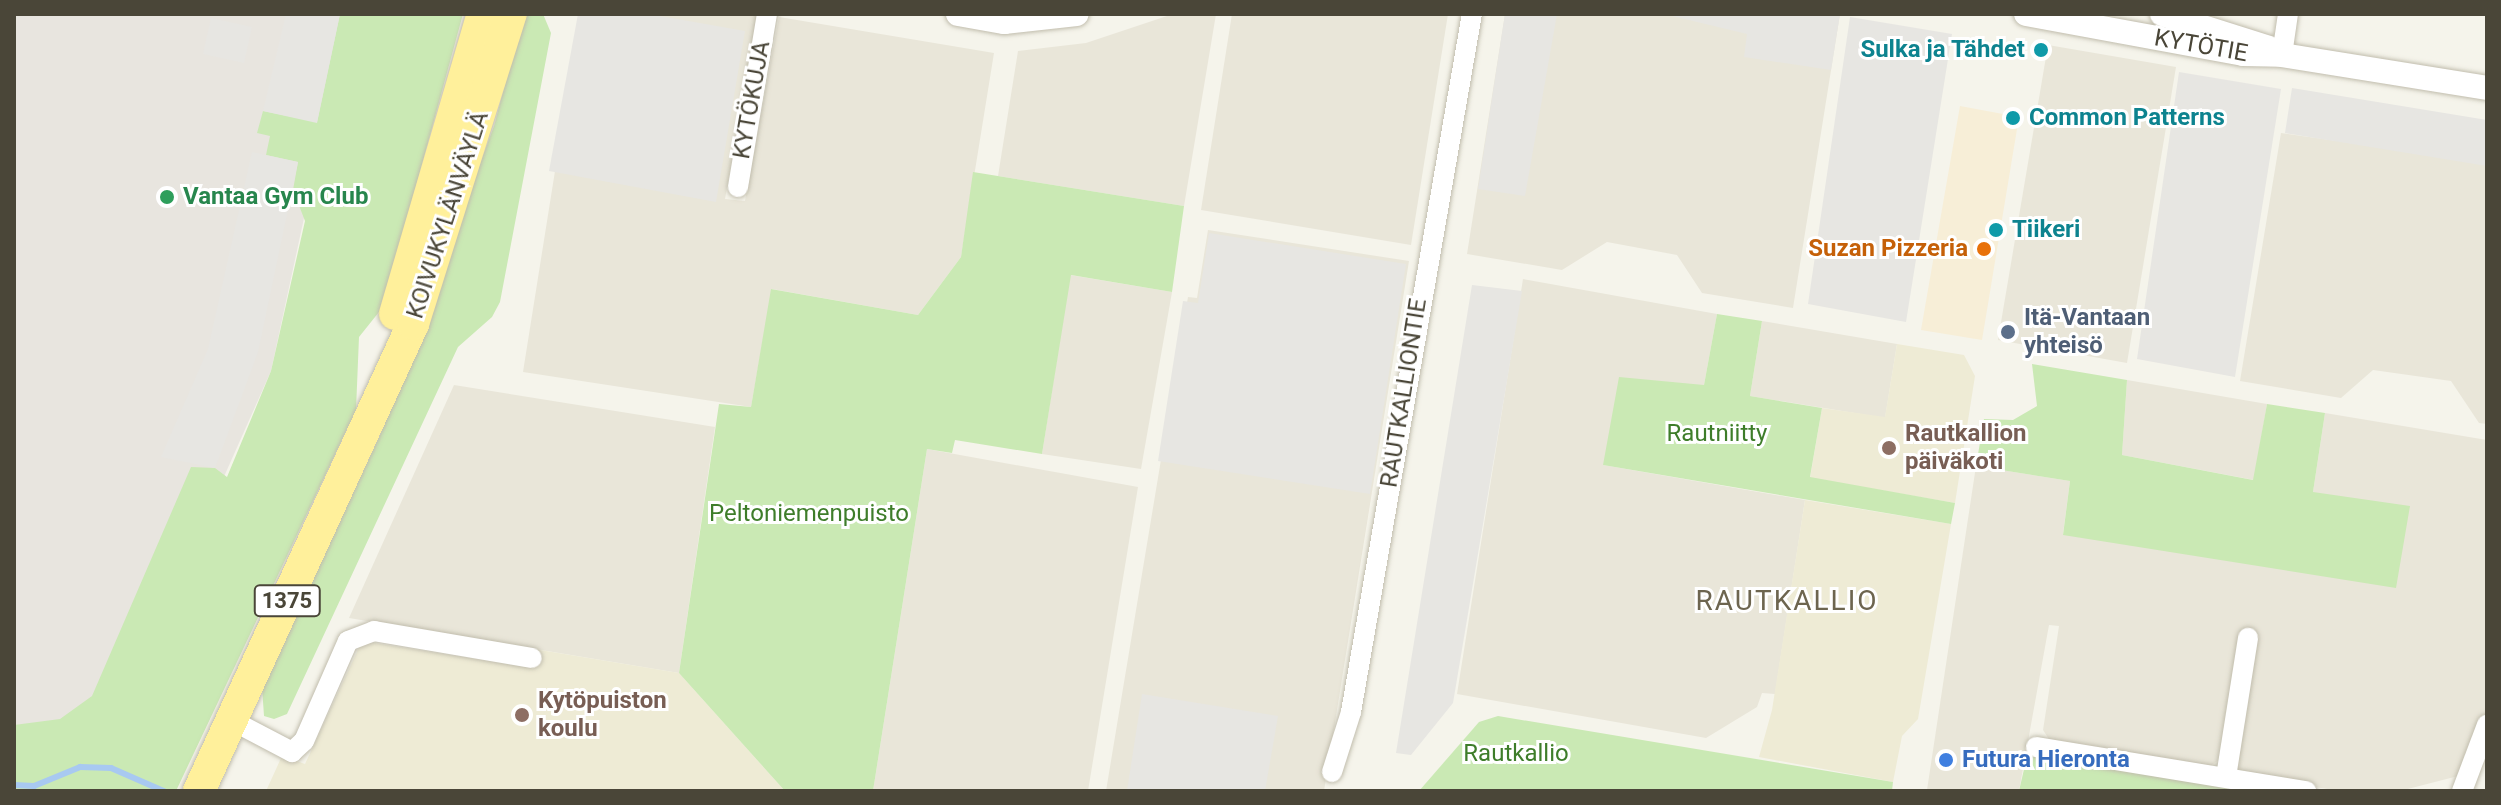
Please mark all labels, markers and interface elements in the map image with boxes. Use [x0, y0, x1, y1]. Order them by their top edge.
street label: KYTÖTIE [2152, 24, 2250, 68]
place label: Sulka ja Tähdet [1860, 36, 2025, 64]
street label: KYTÖKUJA [727, 39, 777, 161]
marker: Sulka ja Tähdet [2032, 41, 2050, 59]
place label: Common Patterns [2029, 104, 2225, 132]
street label: KOIVUKYLÄNVÄYLÄ [401, 108, 495, 322]
marker: Common Patterns [2004, 109, 2022, 127]
place label: Vantaa Gym Club [183, 183, 368, 211]
marker: Vantaa Gym Club [158, 188, 176, 206]
place label: Tiikeri [2012, 216, 2080, 244]
marker: Tiikeri [1987, 221, 2005, 239]
place label: Suzan Pizzeria [1808, 235, 1968, 263]
marker: Suzan Pizzeria [1975, 240, 1993, 258]
street label: RAUTKALLIONTIE [1375, 296, 1433, 490]
place label: Itä-Vantaan yhteisö [2024, 304, 2150, 360]
marker: Itä-Vantaan yhteisö [1999, 323, 2017, 341]
park label: Rautniitty [1667, 420, 1767, 448]
place label: Rautkallion päiväkoti [1905, 420, 2026, 476]
marker: Rautkallion päiväkoti [1880, 439, 1898, 457]
park label: Peltoniemenpuisto [709, 500, 909, 528]
road number: 1375 [253, 583, 321, 619]
district label: RAUTKALLIO [1695, 584, 1879, 618]
place label: Kytöpuiston koulu [538, 687, 667, 743]
marker: Kytöpuiston koulu [513, 706, 531, 724]
park label: Rautkallio [1463, 740, 1569, 768]
place label: Futura Hieronta [1962, 746, 2130, 774]
marker: Futura Hieronta [1937, 751, 1955, 769]

